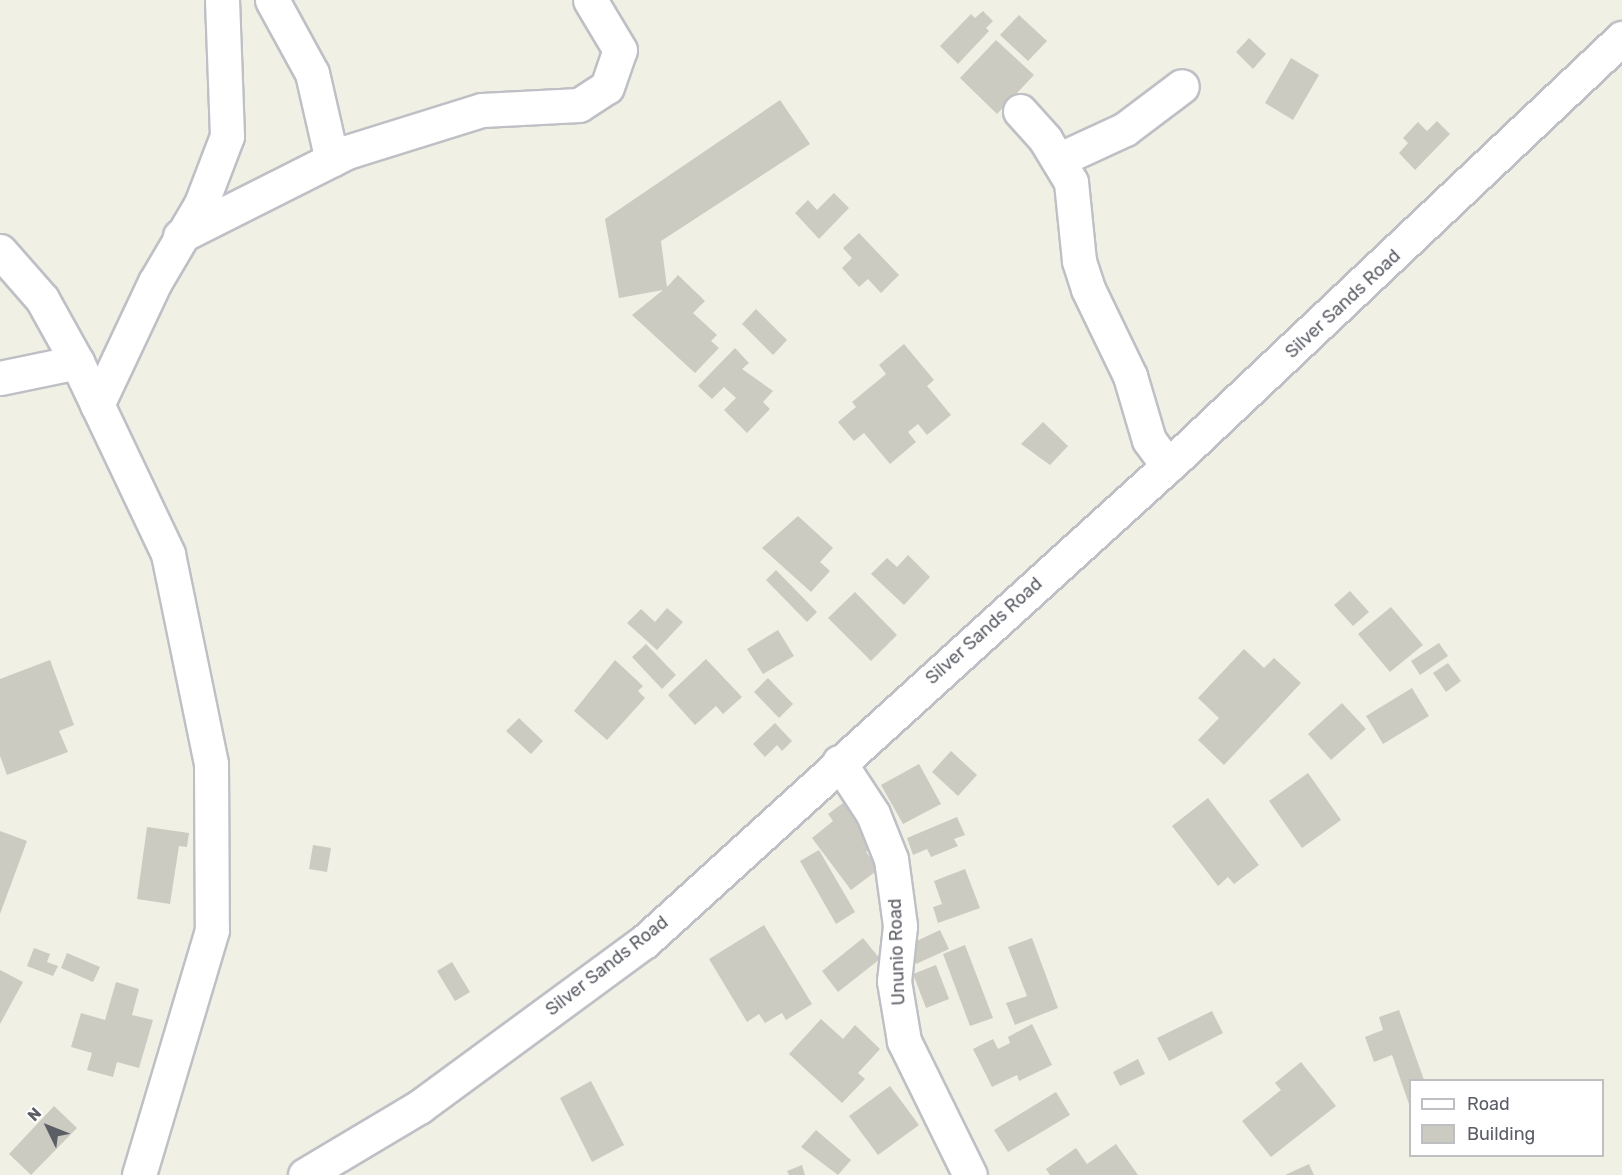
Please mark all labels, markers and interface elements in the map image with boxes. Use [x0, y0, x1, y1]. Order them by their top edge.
street label: Silver Sands Road [1281, 245, 1405, 363]
street label: Silver Sands Road [921, 573, 1047, 689]
street label: Ununio Road [884, 898, 910, 1006]
street label: Silver Sands Road [541, 911, 673, 1021]
legend [1409, 1079, 1604, 1157]
text: Road [1467, 1093, 1510, 1115]
north arrow [18, 1097, 78, 1157]
text: N [24, 1104, 45, 1125]
text: Building [1467, 1123, 1535, 1145]

